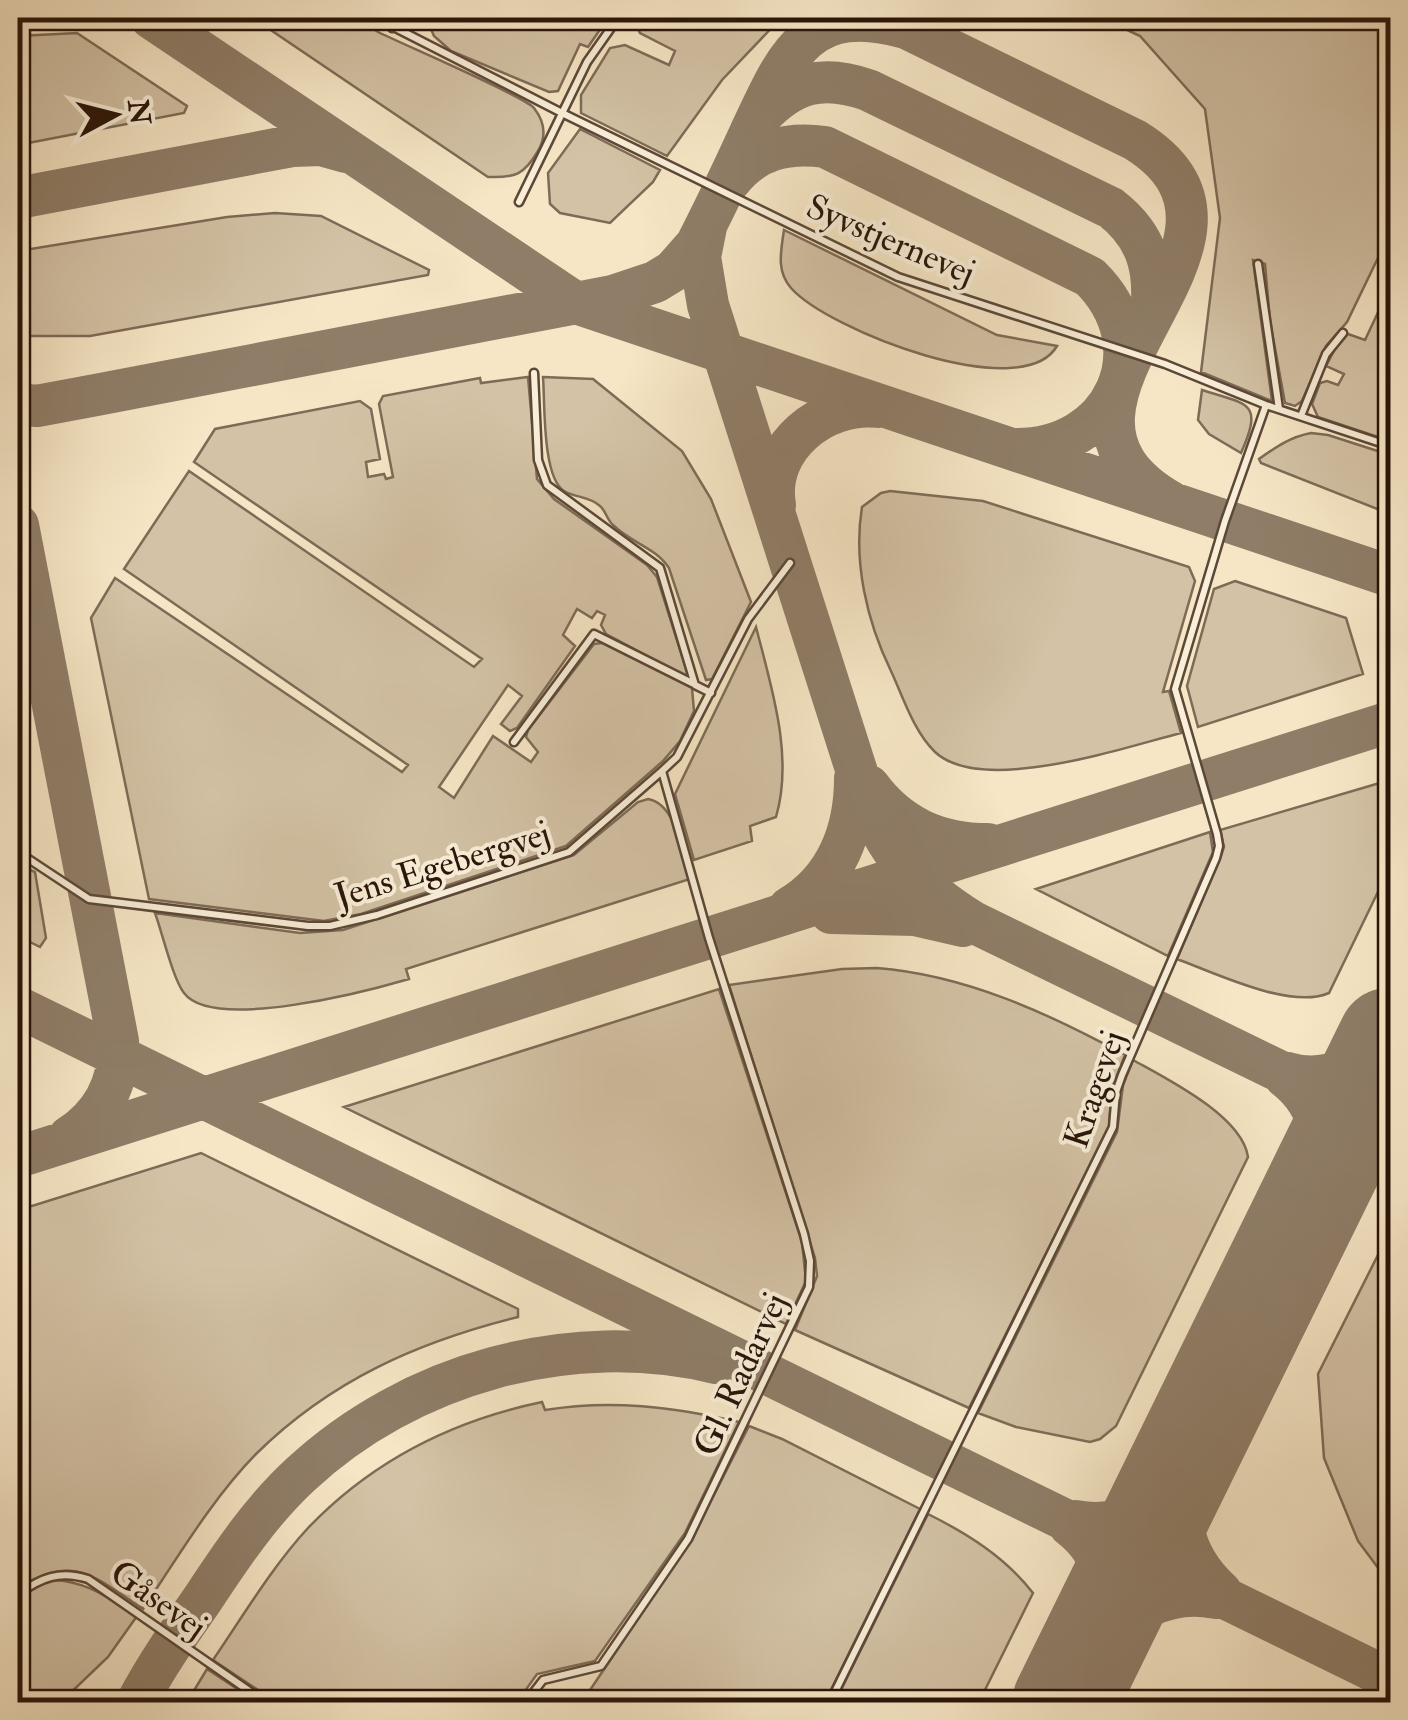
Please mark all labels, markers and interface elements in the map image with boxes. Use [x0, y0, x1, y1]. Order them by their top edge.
north arrow [65, 65, 165, 165]
text: N [119, 97, 157, 128]
street label: Syvstjernevej [800, 185, 982, 295]
street label: Jens Egebergvej [328, 811, 555, 919]
street label: Kragevej [1054, 1025, 1135, 1154]
street label: Gl. Radarvej [684, 1286, 798, 1463]
street label: Gåsevej [102, 1551, 215, 1649]

